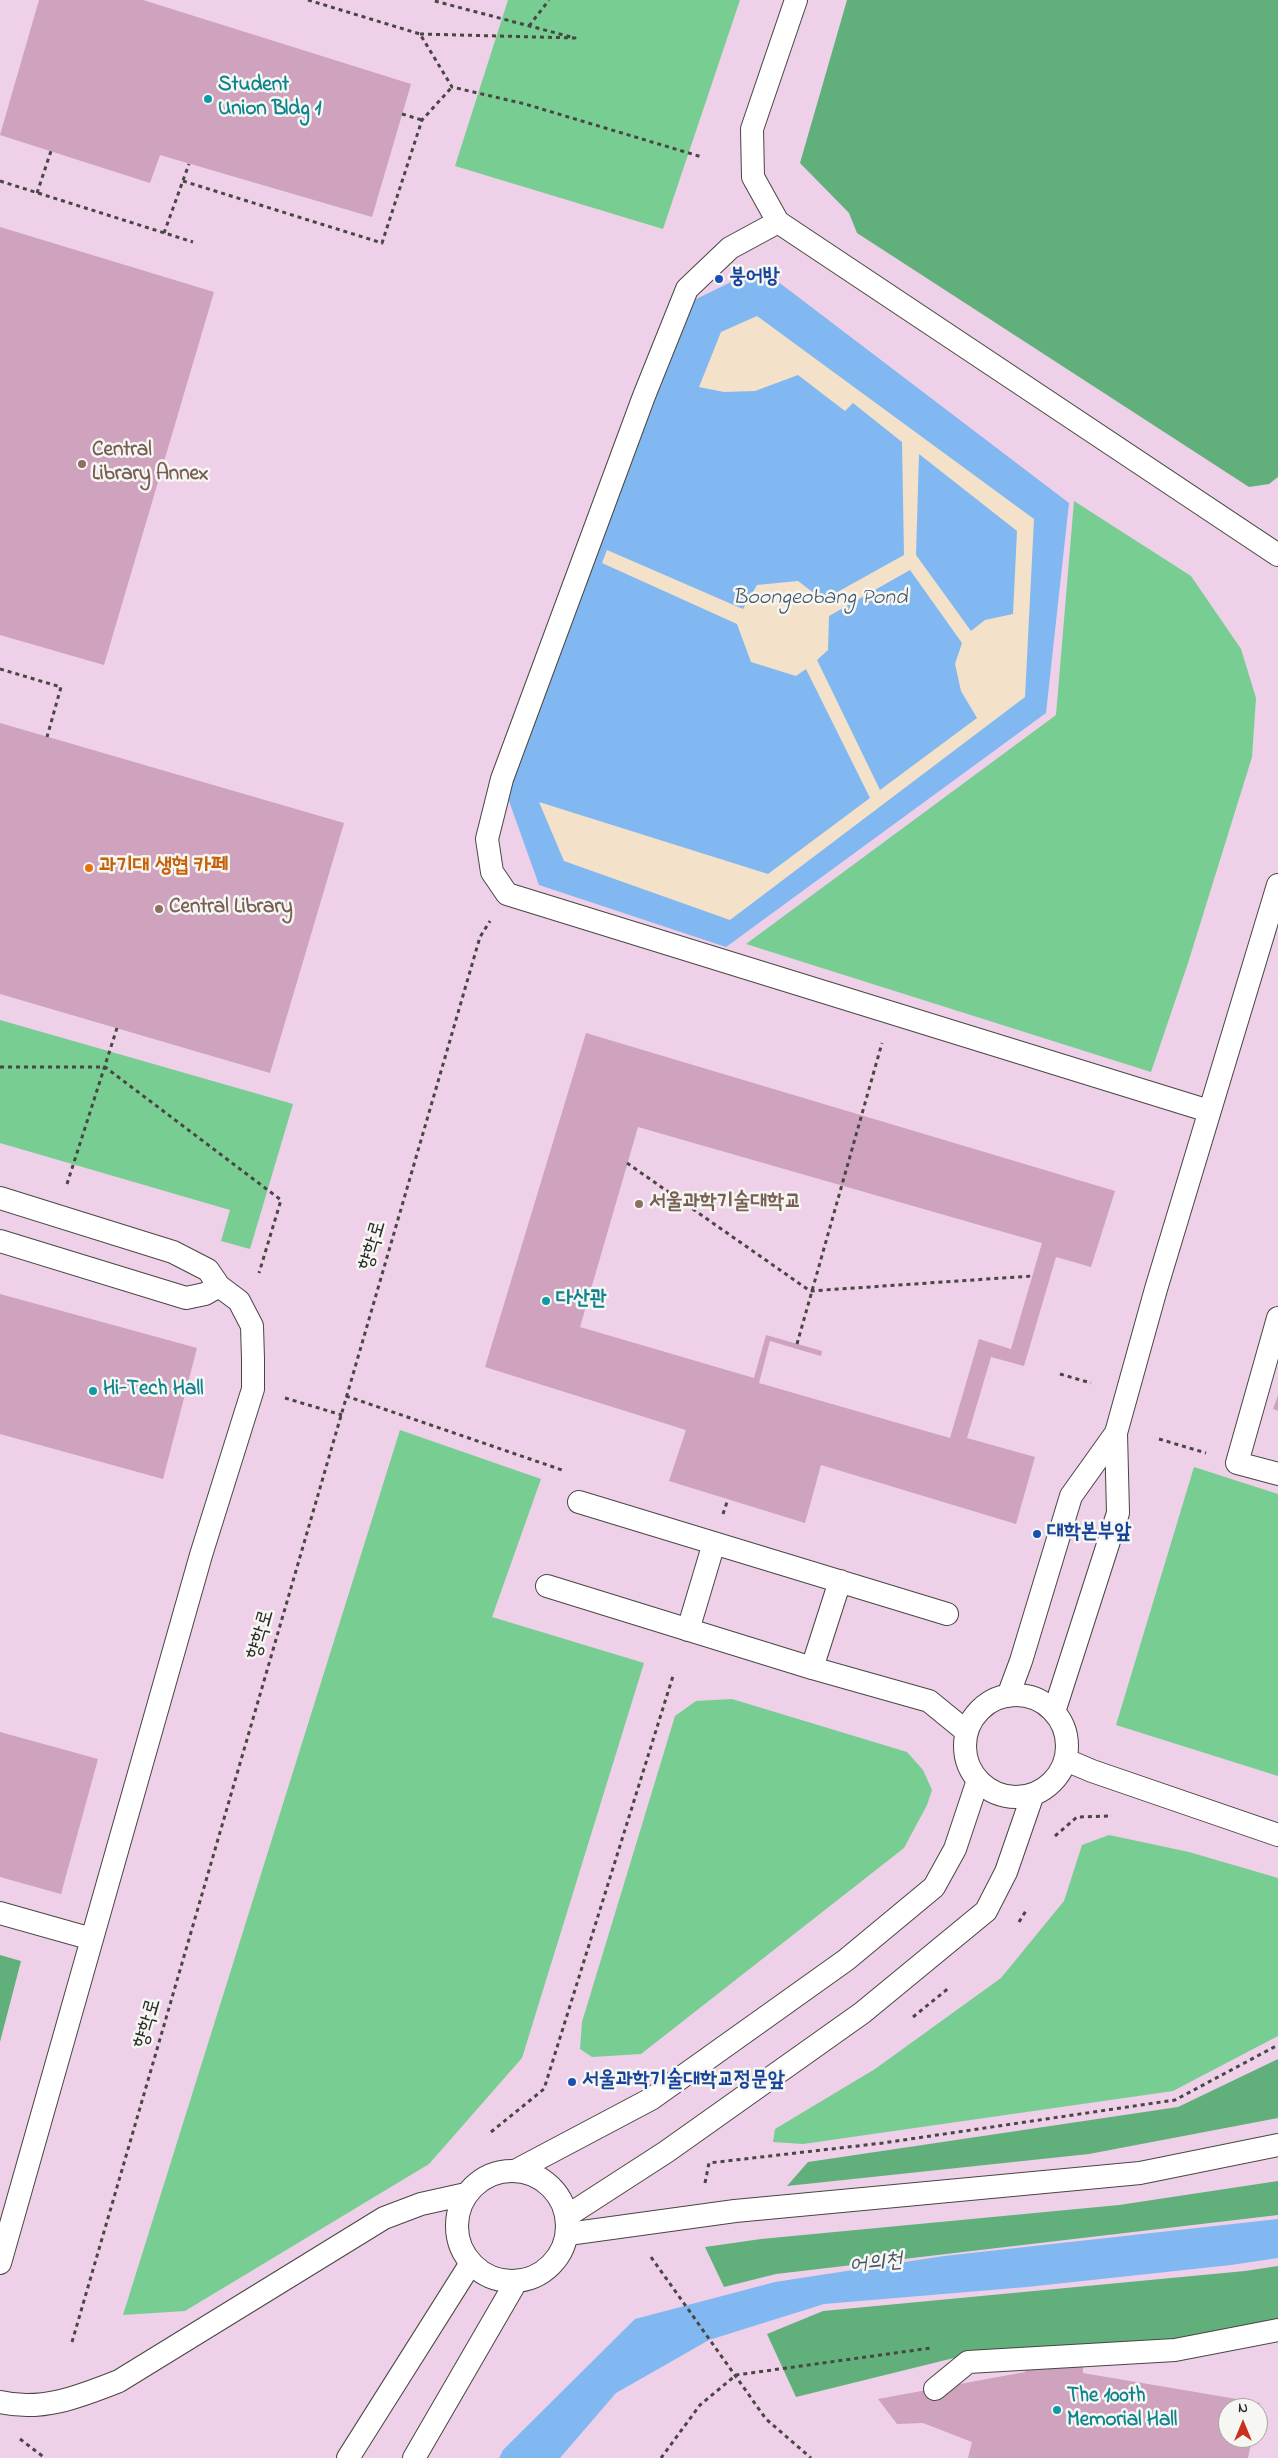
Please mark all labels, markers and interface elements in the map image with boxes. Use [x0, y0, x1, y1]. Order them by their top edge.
place label: Student Union Bldg 1 [218, 74, 322, 124]
marker: Student Union Bldg 1 [202, 93, 214, 105]
place label: 붕어방 [729, 266, 780, 292]
marker: 붕어방 [713, 273, 725, 285]
place label: Central Library Annex [92, 439, 208, 489]
marker: Central Library Annex [76, 458, 88, 470]
water label: Boongeobang Pond [733, 586, 907, 612]
place label: 과기대 생협 카페 [99, 855, 228, 881]
marker: 과기대 생협 카페 [83, 862, 95, 874]
place label: Central Library [169, 896, 293, 922]
marker: Central Library [153, 903, 165, 915]
place label: 서울과학기술대학교 [649, 1191, 801, 1217]
marker: 서울과학기술대학교 [633, 1198, 645, 1210]
street label: 향학로 [355, 1218, 393, 1274]
place label: 다산관 [556, 1288, 607, 1314]
marker: 다산관 [540, 1295, 552, 1307]
place label: Hi-Tech Hall [103, 1378, 203, 1404]
marker: Hi-Tech Hall [87, 1385, 99, 1397]
place label: 대학본부앞 [1047, 1521, 1131, 1547]
marker: 대학본부앞 [1031, 1528, 1043, 1540]
street label: 향학로 [243, 1607, 281, 1663]
street label: 향학로 [130, 1996, 168, 2052]
place label: 서울과학기술대학교정문앞 [582, 2069, 785, 2095]
marker: 서울과학기술대학교정문앞 [566, 2076, 578, 2088]
water label: 어의천 [848, 2249, 904, 2281]
place label: The 100th Memorial Hall [1067, 2385, 1177, 2435]
north arrow [1218, 2398, 1268, 2448]
text: N [1238, 2398, 1248, 2419]
marker: The 100th Memorial Hall [1051, 2404, 1063, 2416]

